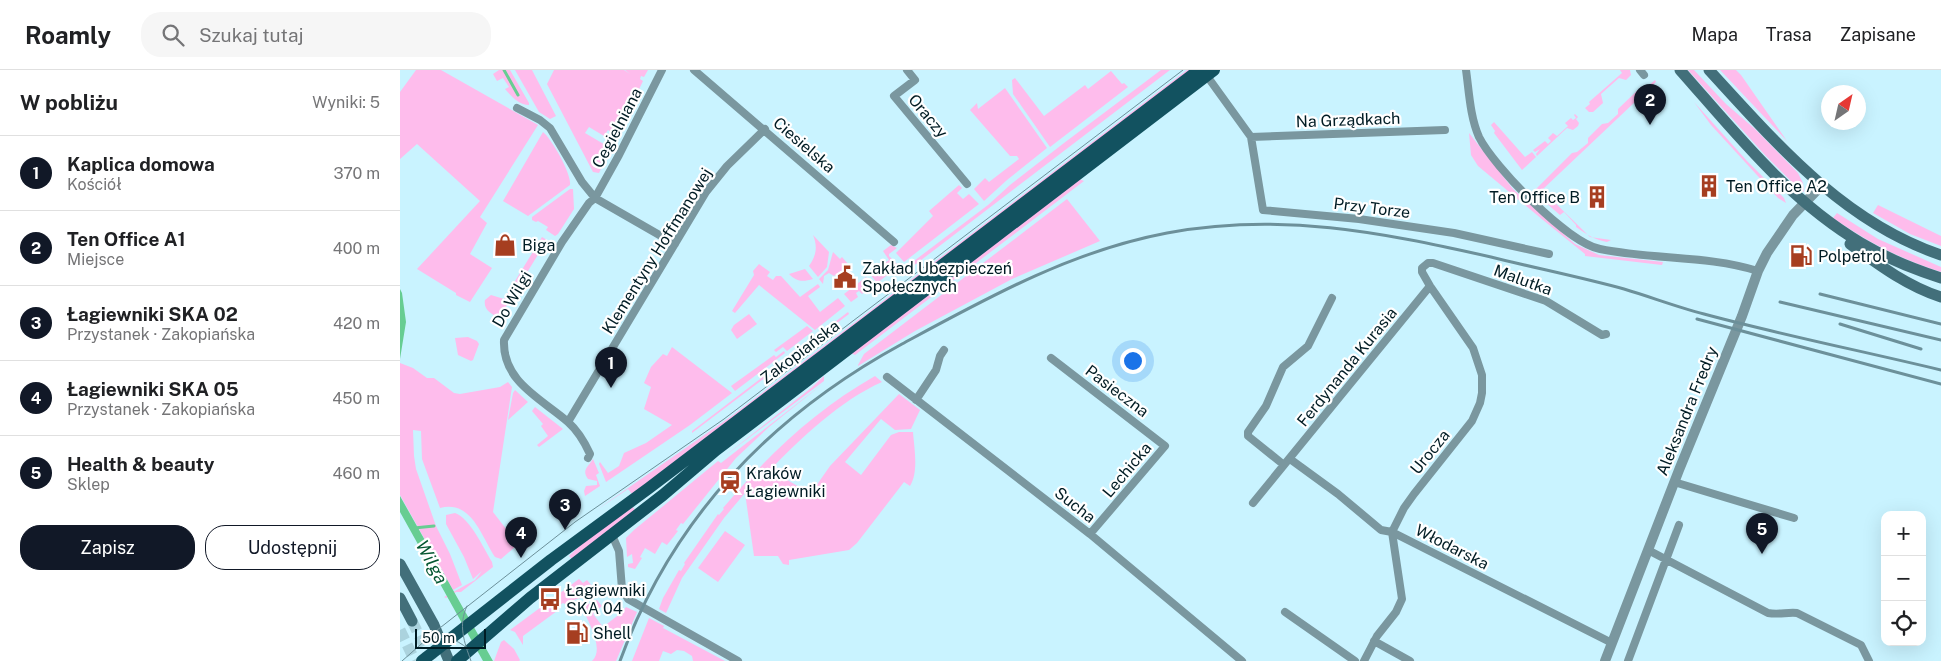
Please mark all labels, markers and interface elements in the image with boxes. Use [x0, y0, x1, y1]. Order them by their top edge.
search box [141, 12, 491, 57]
text: Roamly [25, 21, 111, 49]
icon: search [159, 21, 187, 49]
text: Szukaj tutaj [199, 24, 303, 46]
text: Mapa [1691, 24, 1738, 45]
text: Trasa [1766, 24, 1812, 45]
text: Zapisane [1840, 24, 1916, 45]
pin: 2 [1634, 84, 1666, 125]
street label: Cegielniana [588, 85, 646, 171]
north arrow [1821, 85, 1866, 130]
text: W pobliżu [20, 90, 118, 115]
street label: Oraczy [904, 90, 952, 142]
text: Wyniki: 5 [312, 93, 380, 112]
street label: Na Grządkach [1295, 109, 1401, 131]
street label: Ciesielska [769, 113, 839, 177]
text: Kaplica domowa [67, 153, 215, 175]
text: 1 [33, 164, 39, 183]
text: 370 m [333, 164, 380, 183]
street label: Klementyny Hoffmanowej [598, 165, 716, 337]
building icon: Ten Office A2 [1696, 173, 1722, 199]
text: Kościół [67, 175, 122, 194]
place label: Ten Office A2 [1726, 177, 1827, 196]
building icon: Ten Office B [1584, 184, 1610, 210]
place label: Ten Office B [1489, 188, 1580, 207]
street label: Przy Torze [1333, 194, 1411, 222]
text: Ten Office A1 [67, 228, 186, 250]
shop icon: Biga [492, 232, 518, 258]
place label: Biga [522, 236, 555, 255]
text: 2 [31, 239, 41, 258]
text: 400 m [333, 239, 380, 258]
fuel station icon: Polpetrol [1788, 243, 1814, 269]
place label: Polpetrol [1818, 247, 1886, 266]
text: Miejsce [67, 250, 124, 269]
place label: Zakład Ubezpieczeń Społecznych [862, 259, 1012, 296]
street label: Malutka [1491, 261, 1555, 299]
public building icon: Zakład Ubezpieczeń Społecznych [832, 264, 858, 290]
street label: Do Wilgi [488, 267, 536, 331]
text: Łagiewniki SKA 02 [67, 303, 238, 325]
street label: Ferdynanda Kurasia [1293, 304, 1401, 430]
text: 3 [31, 314, 41, 333]
text: 420 m [333, 314, 380, 333]
street label: Zakopiańska [757, 316, 843, 388]
text: Przystanek · Zakopiańska [67, 325, 255, 344]
street label: Aleksandra Fredry [1652, 343, 1722, 478]
pin: 1 [595, 347, 627, 388]
your location [1120, 348, 1146, 374]
street label: Pasieczna [1082, 361, 1152, 421]
text: Łagiewniki SKA 05 [67, 378, 239, 400]
text: 4 [31, 389, 41, 408]
text: 450 m [332, 389, 380, 408]
text: Przystanek · Zakopiańska [67, 400, 255, 419]
street label: Urocza [1406, 426, 1454, 478]
street label: Lechicka [1099, 439, 1155, 501]
text: Health & beauty [67, 453, 214, 475]
text: 5 [31, 464, 41, 483]
text: 460 m [333, 464, 380, 483]
place label: Kraków Łagiewniki [746, 464, 825, 501]
station icon: Kraków Łagiewniki [717, 469, 743, 495]
text: Sklep [67, 475, 110, 494]
street label: Sucha [1051, 483, 1099, 527]
pin: 3 [549, 489, 581, 530]
map controls [1881, 511, 1926, 646]
button: + [1881, 511, 1926, 556]
pin: 5 [1746, 513, 1778, 554]
pin: 4 [505, 517, 537, 558]
street label: Włodarska [1412, 520, 1492, 574]
button: Zapisz [20, 525, 195, 570]
button: Udostępnij [205, 525, 380, 570]
water label: Wilga [412, 537, 452, 587]
button: − [1881, 556, 1926, 601]
place label: Łagiewniki SKA 04 [566, 581, 645, 618]
bus stop icon: Łagiewniki SKA 04 [537, 586, 563, 612]
button: locate [1881, 601, 1926, 646]
fuel station icon: Shell [564, 620, 590, 646]
place label: Shell [593, 624, 632, 643]
scale bar [415, 626, 486, 649]
text: 50 m [422, 630, 455, 646]

